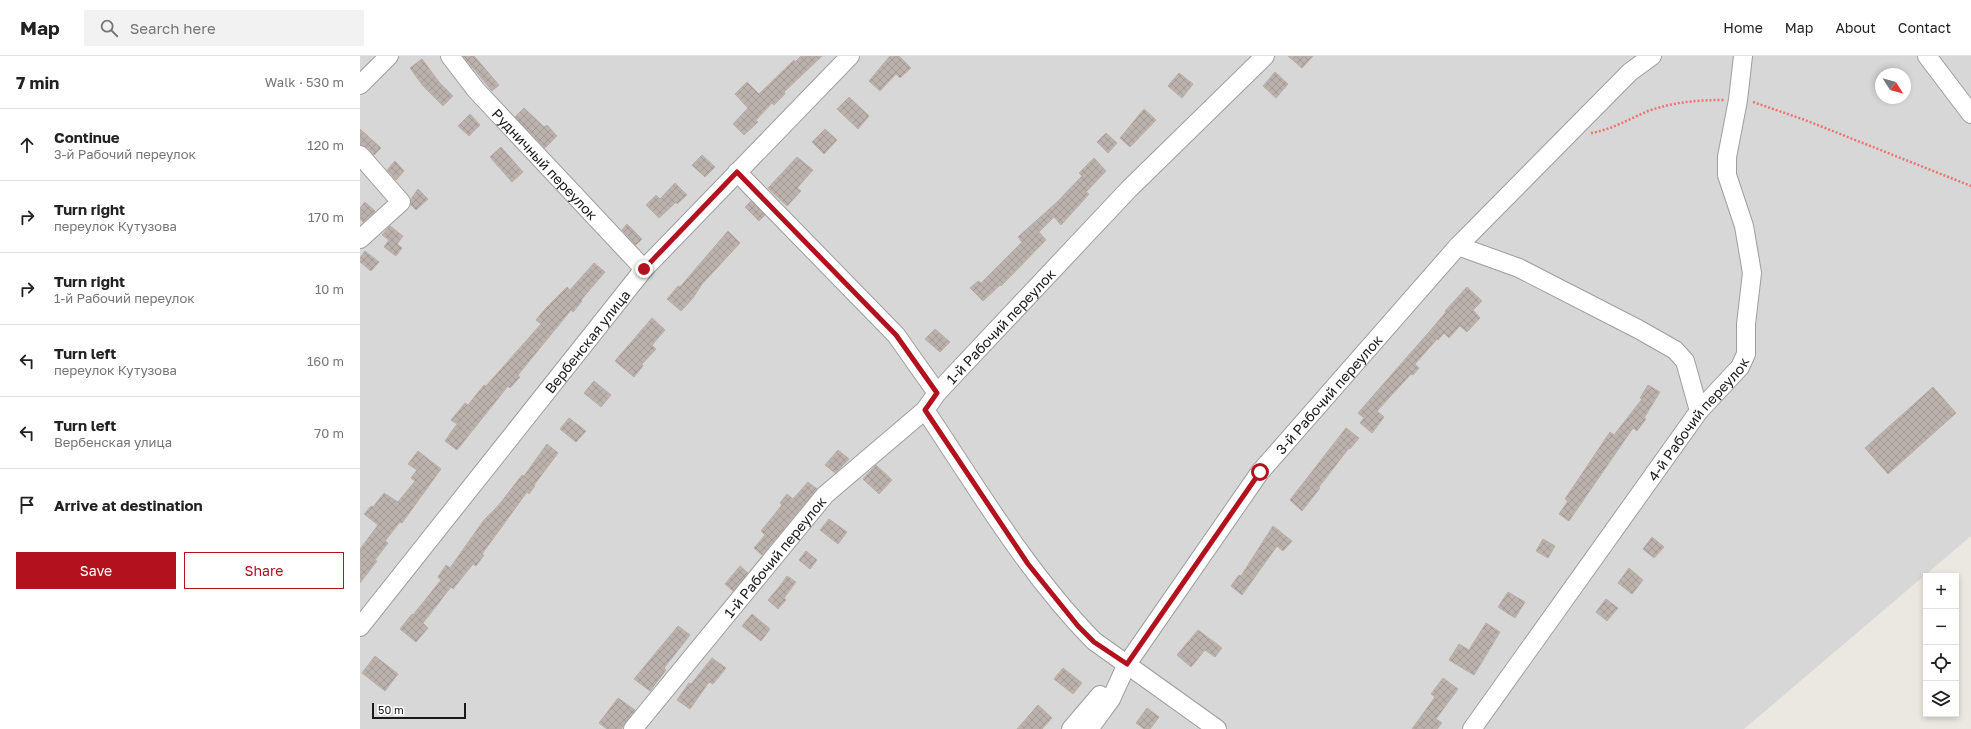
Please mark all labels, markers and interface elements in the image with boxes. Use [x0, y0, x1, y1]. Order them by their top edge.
search box [84, 10, 364, 46]
text: Map [20, 16, 60, 39]
icon: search [98, 17, 120, 39]
text: Search here [130, 19, 216, 37]
text: Home [1723, 19, 1763, 36]
text: Map [1785, 19, 1813, 36]
text: About [1835, 19, 1876, 36]
text: Contact [1898, 19, 1951, 36]
north arrow [1875, 68, 1911, 104]
text: 7 min [16, 72, 59, 93]
text: Walk · 530 m [265, 74, 344, 90]
street label: Рудничный переулок [489, 105, 602, 223]
text: Continue [54, 128, 120, 146]
icon: ahead [16, 134, 38, 156]
text: 120 m [307, 137, 344, 153]
text: 3-й Рабочий переулок [54, 146, 196, 162]
text: Turn right [54, 200, 125, 218]
icon: right [16, 206, 38, 228]
text: 170 m [308, 209, 344, 225]
text: переулок Кутузова [54, 218, 177, 234]
route end [635, 260, 653, 278]
street label: 1-й Рабочий переулок [942, 265, 1058, 387]
text: Turn right [54, 272, 125, 290]
icon: right [16, 278, 38, 300]
text: 10 m [315, 281, 344, 297]
street label: Вербенская улица [541, 286, 633, 396]
text: 1-й Рабочий переулок [54, 290, 195, 306]
street label: 3-й Рабочий переулок [1272, 331, 1385, 457]
text: Turn left [54, 344, 116, 362]
icon: left [16, 350, 38, 372]
text: 160 m [307, 353, 344, 369]
street label: 4-й Рабочий переулок [1644, 355, 1752, 484]
text: переулок Кутузова [54, 362, 177, 378]
text: Turn left [54, 416, 116, 434]
icon: left [16, 422, 38, 444]
text: 70 m [314, 425, 344, 441]
text: Вербенская улица [54, 434, 172, 450]
route start [1251, 463, 1269, 481]
street label: 1-й Рабочий переулок [720, 493, 829, 621]
icon: arrive [16, 494, 38, 516]
text: Arrive at destination [54, 496, 203, 514]
button: Save [16, 552, 176, 589]
button: Share [184, 552, 344, 589]
map controls [1923, 573, 1959, 717]
button: + [1923, 573, 1959, 609]
button: − [1923, 609, 1959, 645]
button: locate [1923, 645, 1959, 681]
button: layers [1923, 681, 1959, 717]
scale bar [372, 701, 466, 720]
text: 50 m [378, 703, 404, 716]

